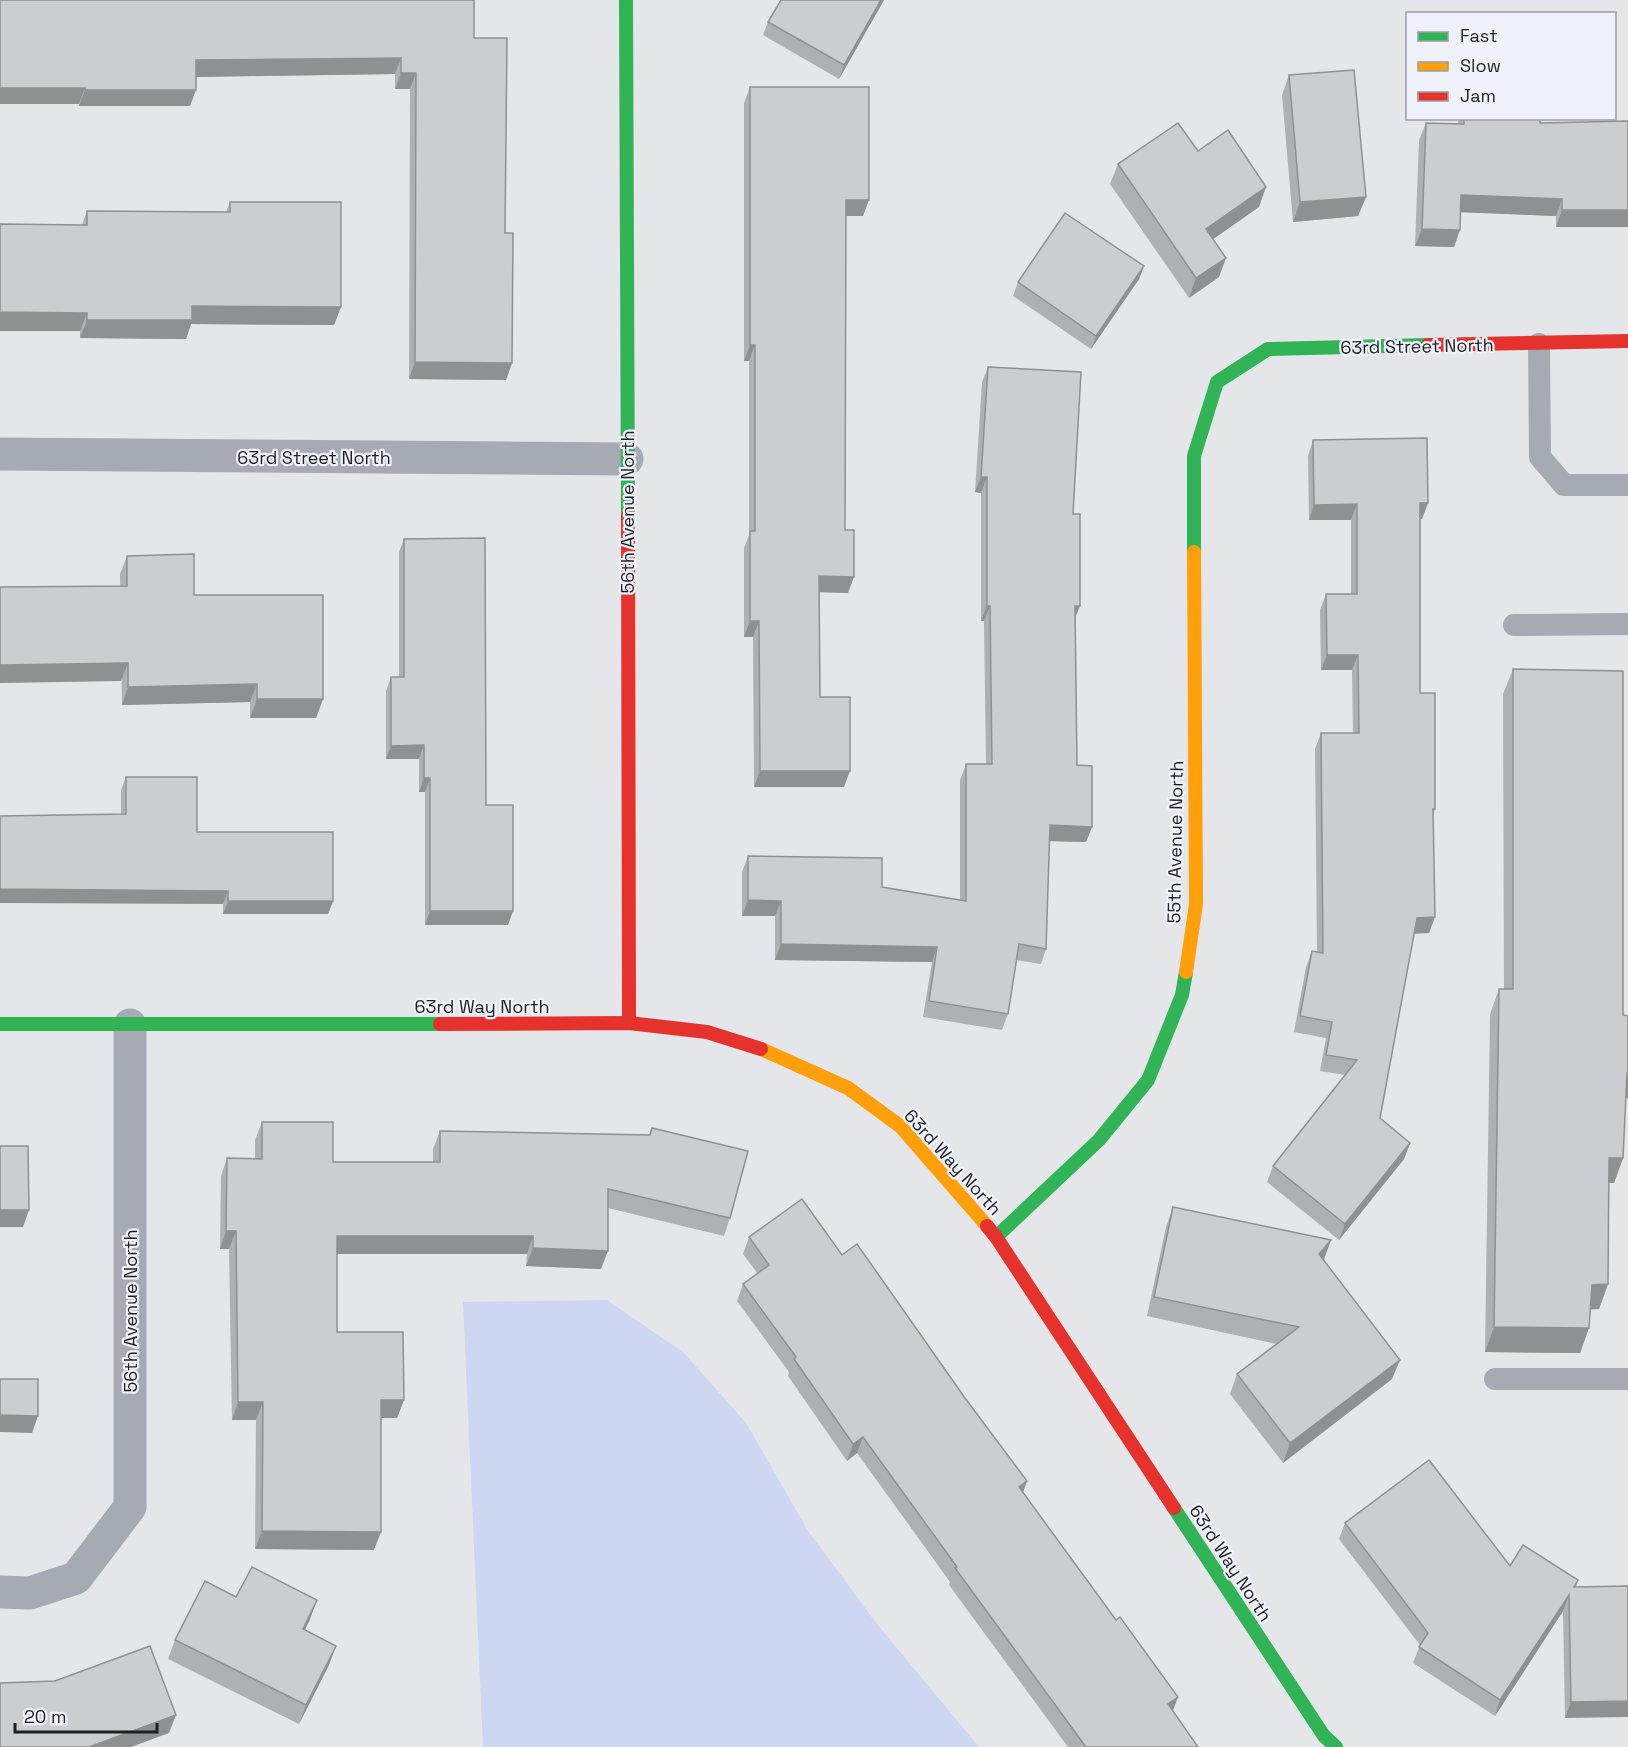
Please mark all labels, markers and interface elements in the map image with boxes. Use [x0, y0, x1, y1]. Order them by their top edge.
legend [1406, 12, 1616, 120]
text: Fast [1460, 24, 1497, 47]
text: Slow [1460, 54, 1501, 77]
text: Jam [1460, 84, 1496, 107]
street label: 63rd Street North [1340, 333, 1494, 359]
street label: 56th Avenue North [616, 431, 639, 593]
street label: 63rd Street North [237, 446, 391, 469]
street label: 55th Avenue North [1162, 760, 1188, 924]
street label: 63rd Way North [415, 995, 549, 1018]
street label: 63rd Way North [899, 1104, 1007, 1220]
street label: 56th Avenue North [119, 1230, 142, 1392]
street label: 63rd Way North [1185, 1500, 1277, 1626]
scale bar [15, 1696, 158, 1734]
text: 20 m [24, 1705, 67, 1728]

